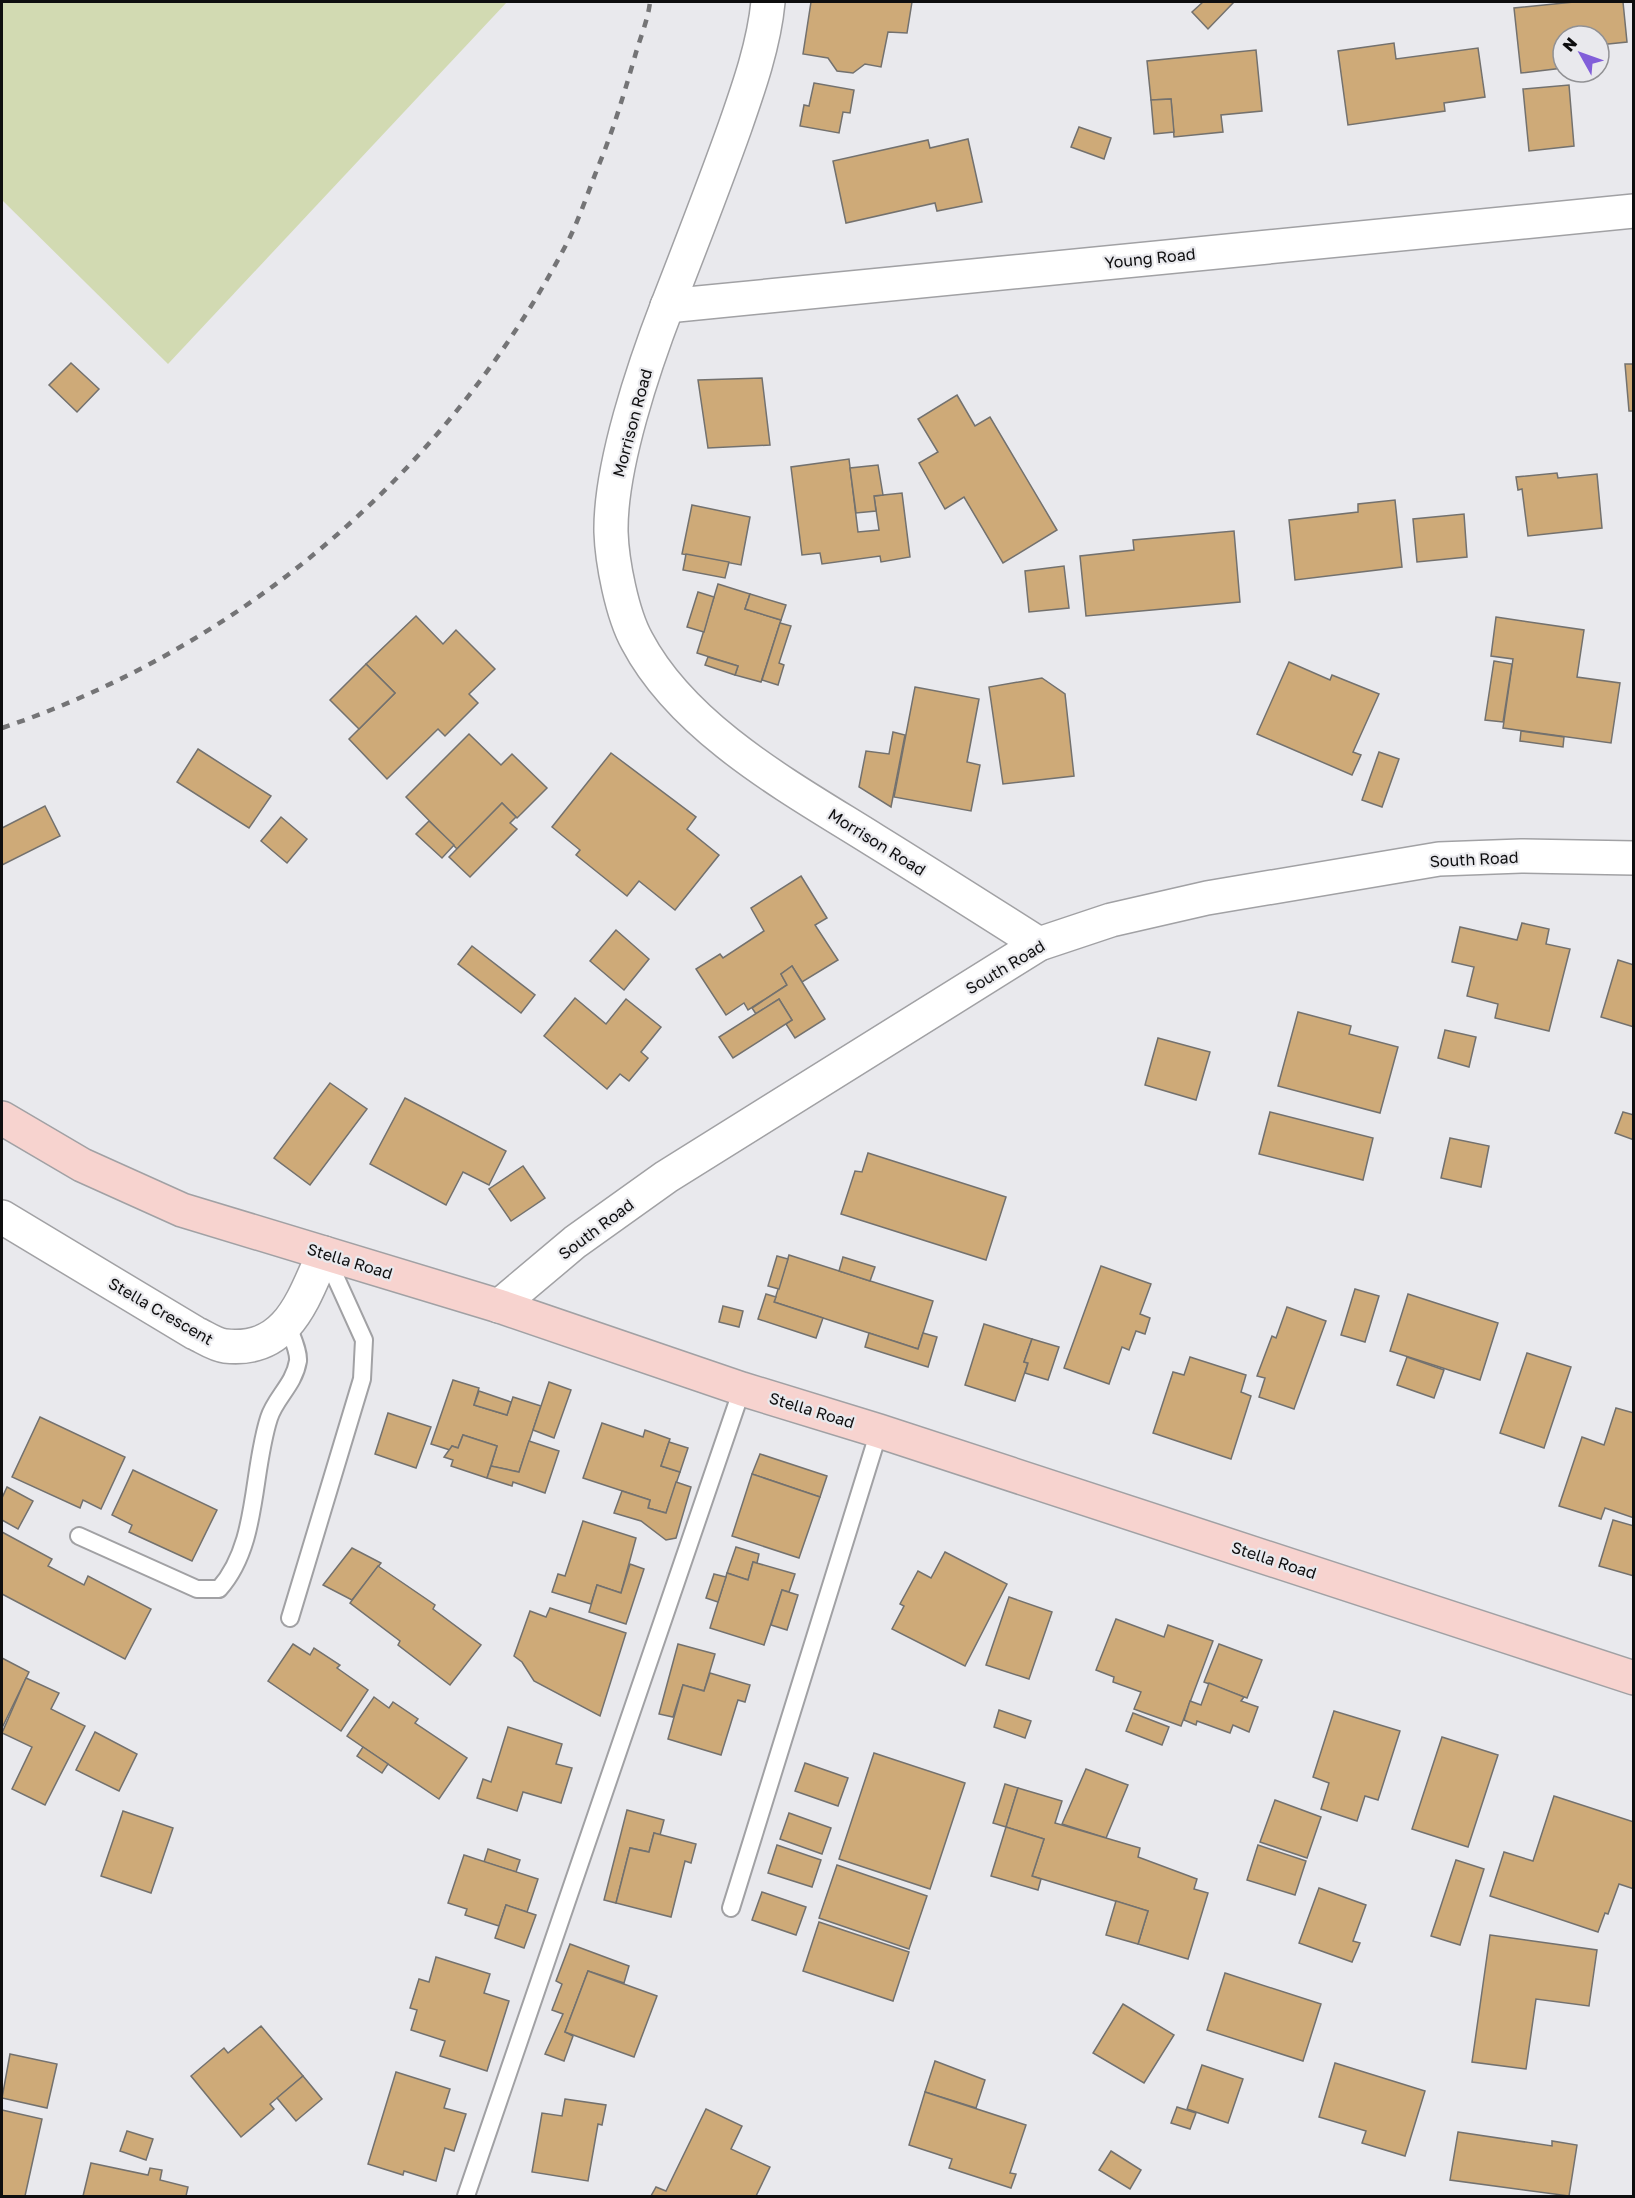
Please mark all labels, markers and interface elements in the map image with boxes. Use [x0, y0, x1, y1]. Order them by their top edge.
north arrow [1551, 24, 1611, 84]
text: N [1558, 33, 1581, 55]
street label: Young Road [1104, 243, 1196, 273]
street label: Morrison Road [608, 367, 656, 479]
street label: Morrison Road [825, 804, 929, 880]
street label: South Road [1429, 847, 1519, 871]
street label: South Road [962, 936, 1048, 998]
street label: South Road [554, 1194, 638, 1264]
street label: Stella Road [305, 1239, 395, 1283]
street label: Stella Crescent [105, 1273, 217, 1349]
street label: Stella Road [767, 1388, 857, 1432]
street label: Stella Road [1229, 1537, 1319, 1583]

